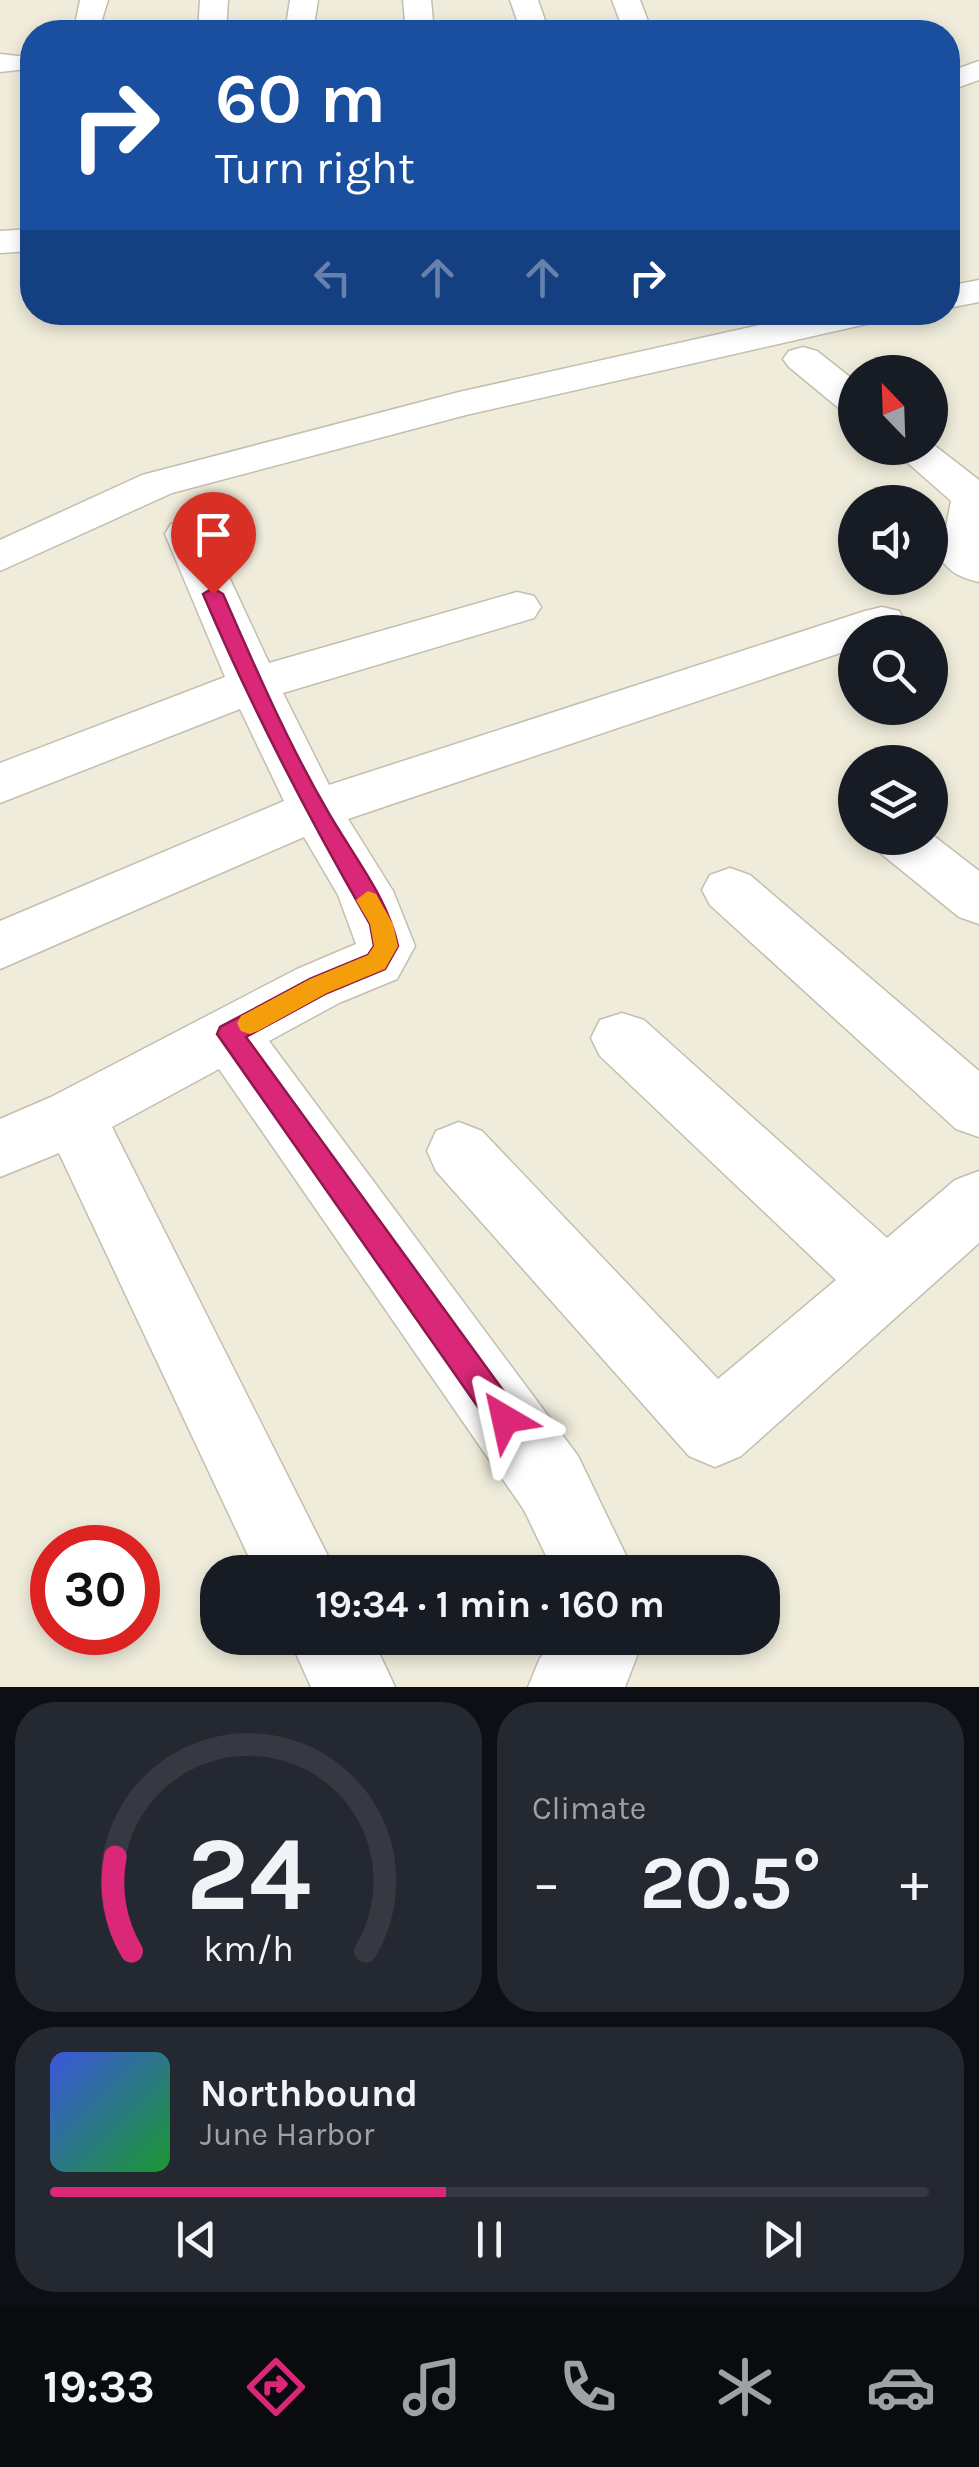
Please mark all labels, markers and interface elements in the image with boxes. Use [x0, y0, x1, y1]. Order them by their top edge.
text: 60 m [215, 58, 386, 140]
icon: right [50, 60, 180, 190]
text: Turn right [215, 142, 415, 194]
icon: left [305, 250, 360, 305]
icon: ahead [410, 250, 465, 305]
icon: ahead [515, 250, 570, 305]
icon: right [620, 250, 675, 305]
north arrow [838, 355, 948, 465]
map controls [838, 355, 948, 855]
button: sound [838, 485, 948, 595]
pin [171, 492, 256, 595]
icon: arrive [186, 507, 241, 562]
button: search [838, 615, 948, 725]
button: layers [838, 745, 948, 855]
position arrow [453, 1367, 557, 1471]
speed limit sign: 30 [30, 1525, 160, 1655]
text: 19:34 · 1 min · 160 m [315, 1582, 665, 1627]
text: Climate [532, 1790, 646, 1827]
text: 24 [186, 1814, 311, 1935]
text: 20.5° [640, 1839, 821, 1927]
text: − [532, 1851, 561, 1915]
text: + [900, 1851, 929, 1915]
text: km/h [203, 1928, 294, 1970]
text: Northbound [200, 2071, 418, 2116]
text: June Harbor [200, 2116, 374, 2153]
icon: previous [169, 2212, 224, 2267]
icon: pause [462, 2212, 517, 2267]
icon: next [755, 2212, 810, 2267]
icon: directions [241, 2352, 311, 2422]
icon: music [397, 2352, 467, 2422]
icon: phone [553, 2352, 623, 2422]
icon: climate [710, 2352, 780, 2422]
icon: car [866, 2352, 936, 2422]
text: 19:33 [43, 2361, 155, 2413]

